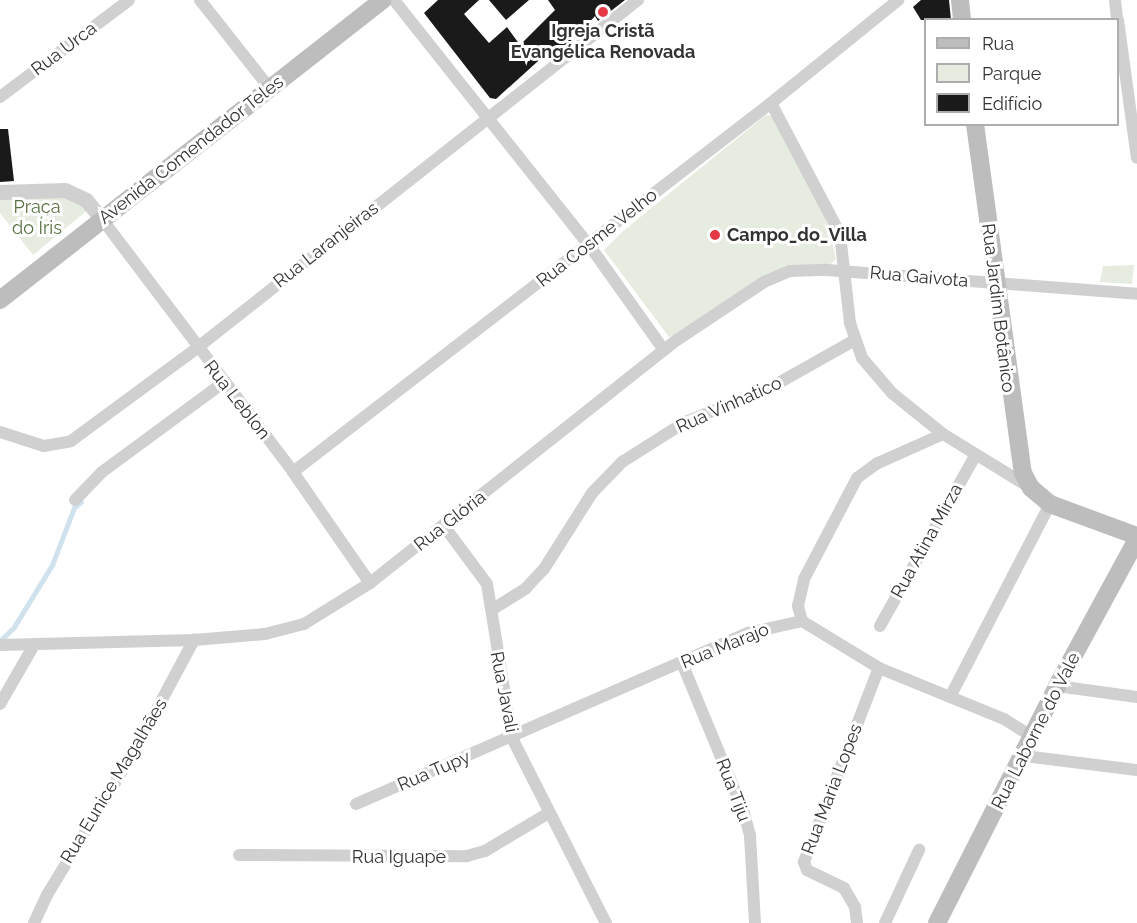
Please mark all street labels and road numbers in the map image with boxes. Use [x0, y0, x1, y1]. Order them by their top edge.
street label: Rua Urca [27, 18, 101, 80]
street label: Avenida Comendador Teles [94, 71, 288, 229]
street label: Rua Cosme Velho [532, 184, 662, 292]
street label: Rua Laranjeiras [269, 197, 383, 293]
street label: Rua Jardim Botânico [977, 222, 1019, 394]
street label: Rua Gaivota [869, 262, 969, 292]
street label: Rua Leblon [199, 356, 275, 444]
street label: Rua Vinhatico [673, 372, 785, 438]
street label: Rua Atina Mirza [887, 480, 967, 602]
street label: Rua Glória [410, 486, 490, 556]
street label: Rua Marajo [678, 619, 772, 673]
street label: Rua Javali [486, 649, 522, 735]
street label: Rua Laborne do Vale [987, 649, 1085, 813]
street label: Rua Eunice Magalhães [56, 695, 172, 867]
street label: Rua Maria Lopes [797, 721, 867, 857]
street label: Rua Tupy [394, 746, 474, 796]
street label: Rua Tiju [711, 755, 755, 825]
street label: Rua Iguape [352, 846, 446, 868]

